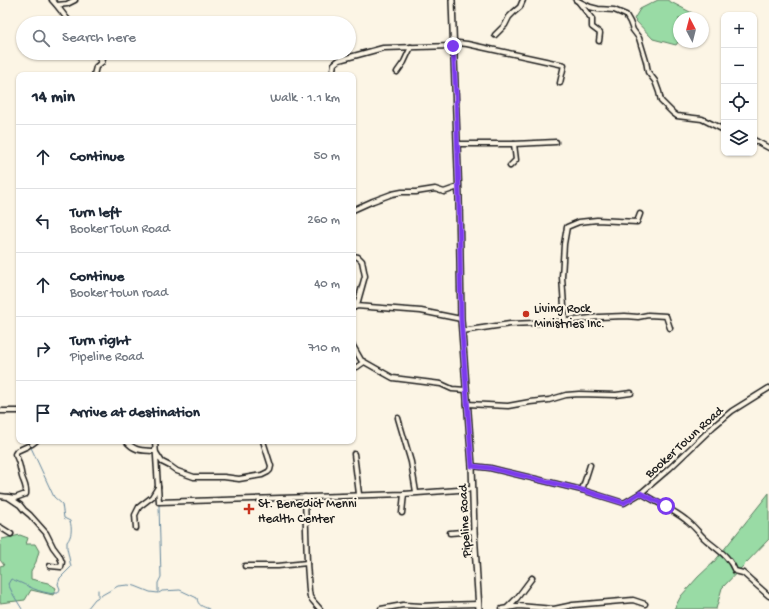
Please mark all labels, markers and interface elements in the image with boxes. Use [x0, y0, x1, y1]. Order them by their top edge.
north arrow [673, 12, 709, 48]
map controls [721, 12, 757, 156]
button: + [721, 12, 757, 48]
search box [16, 16, 356, 60]
icon: search [30, 27, 52, 49]
text: Search here [62, 29, 136, 47]
route end [444, 37, 462, 55]
button: − [721, 48, 757, 84]
button: locate [721, 84, 757, 120]
text: 14 min [32, 88, 75, 108]
text: Walk · 1.1 km [270, 91, 340, 106]
button: layers [721, 120, 757, 156]
icon: ahead [32, 146, 54, 168]
text: Continue [70, 148, 124, 166]
text: 50 m [313, 149, 340, 164]
text: Turn left [70, 204, 121, 222]
icon: left [32, 210, 54, 232]
text: 260 m [307, 213, 340, 228]
text: Booker Town Road [70, 222, 170, 237]
text: Continue [70, 268, 124, 286]
icon: ahead [32, 274, 54, 296]
text: 40 m [314, 277, 340, 292]
text: Booker town road [70, 286, 168, 301]
place label: Living Rock Ministries Inc. [534, 302, 605, 332]
marker: Living Rock Ministries Inc. [521, 309, 531, 319]
text: Turn right [70, 332, 130, 350]
icon: right [32, 338, 54, 360]
text: 710 m [308, 341, 340, 356]
text: Pipeline Road [70, 350, 143, 365]
icon: arrive [32, 402, 54, 424]
street label: Booker Town Road [642, 403, 728, 482]
text: Arrive at destination [70, 404, 200, 422]
street label: Pipeline Road [456, 483, 475, 559]
place label: St. Benedict Menni Health Center [258, 497, 357, 527]
route start [657, 497, 675, 515]
marker: St. Benedict Menni Health Center [243, 503, 255, 515]

